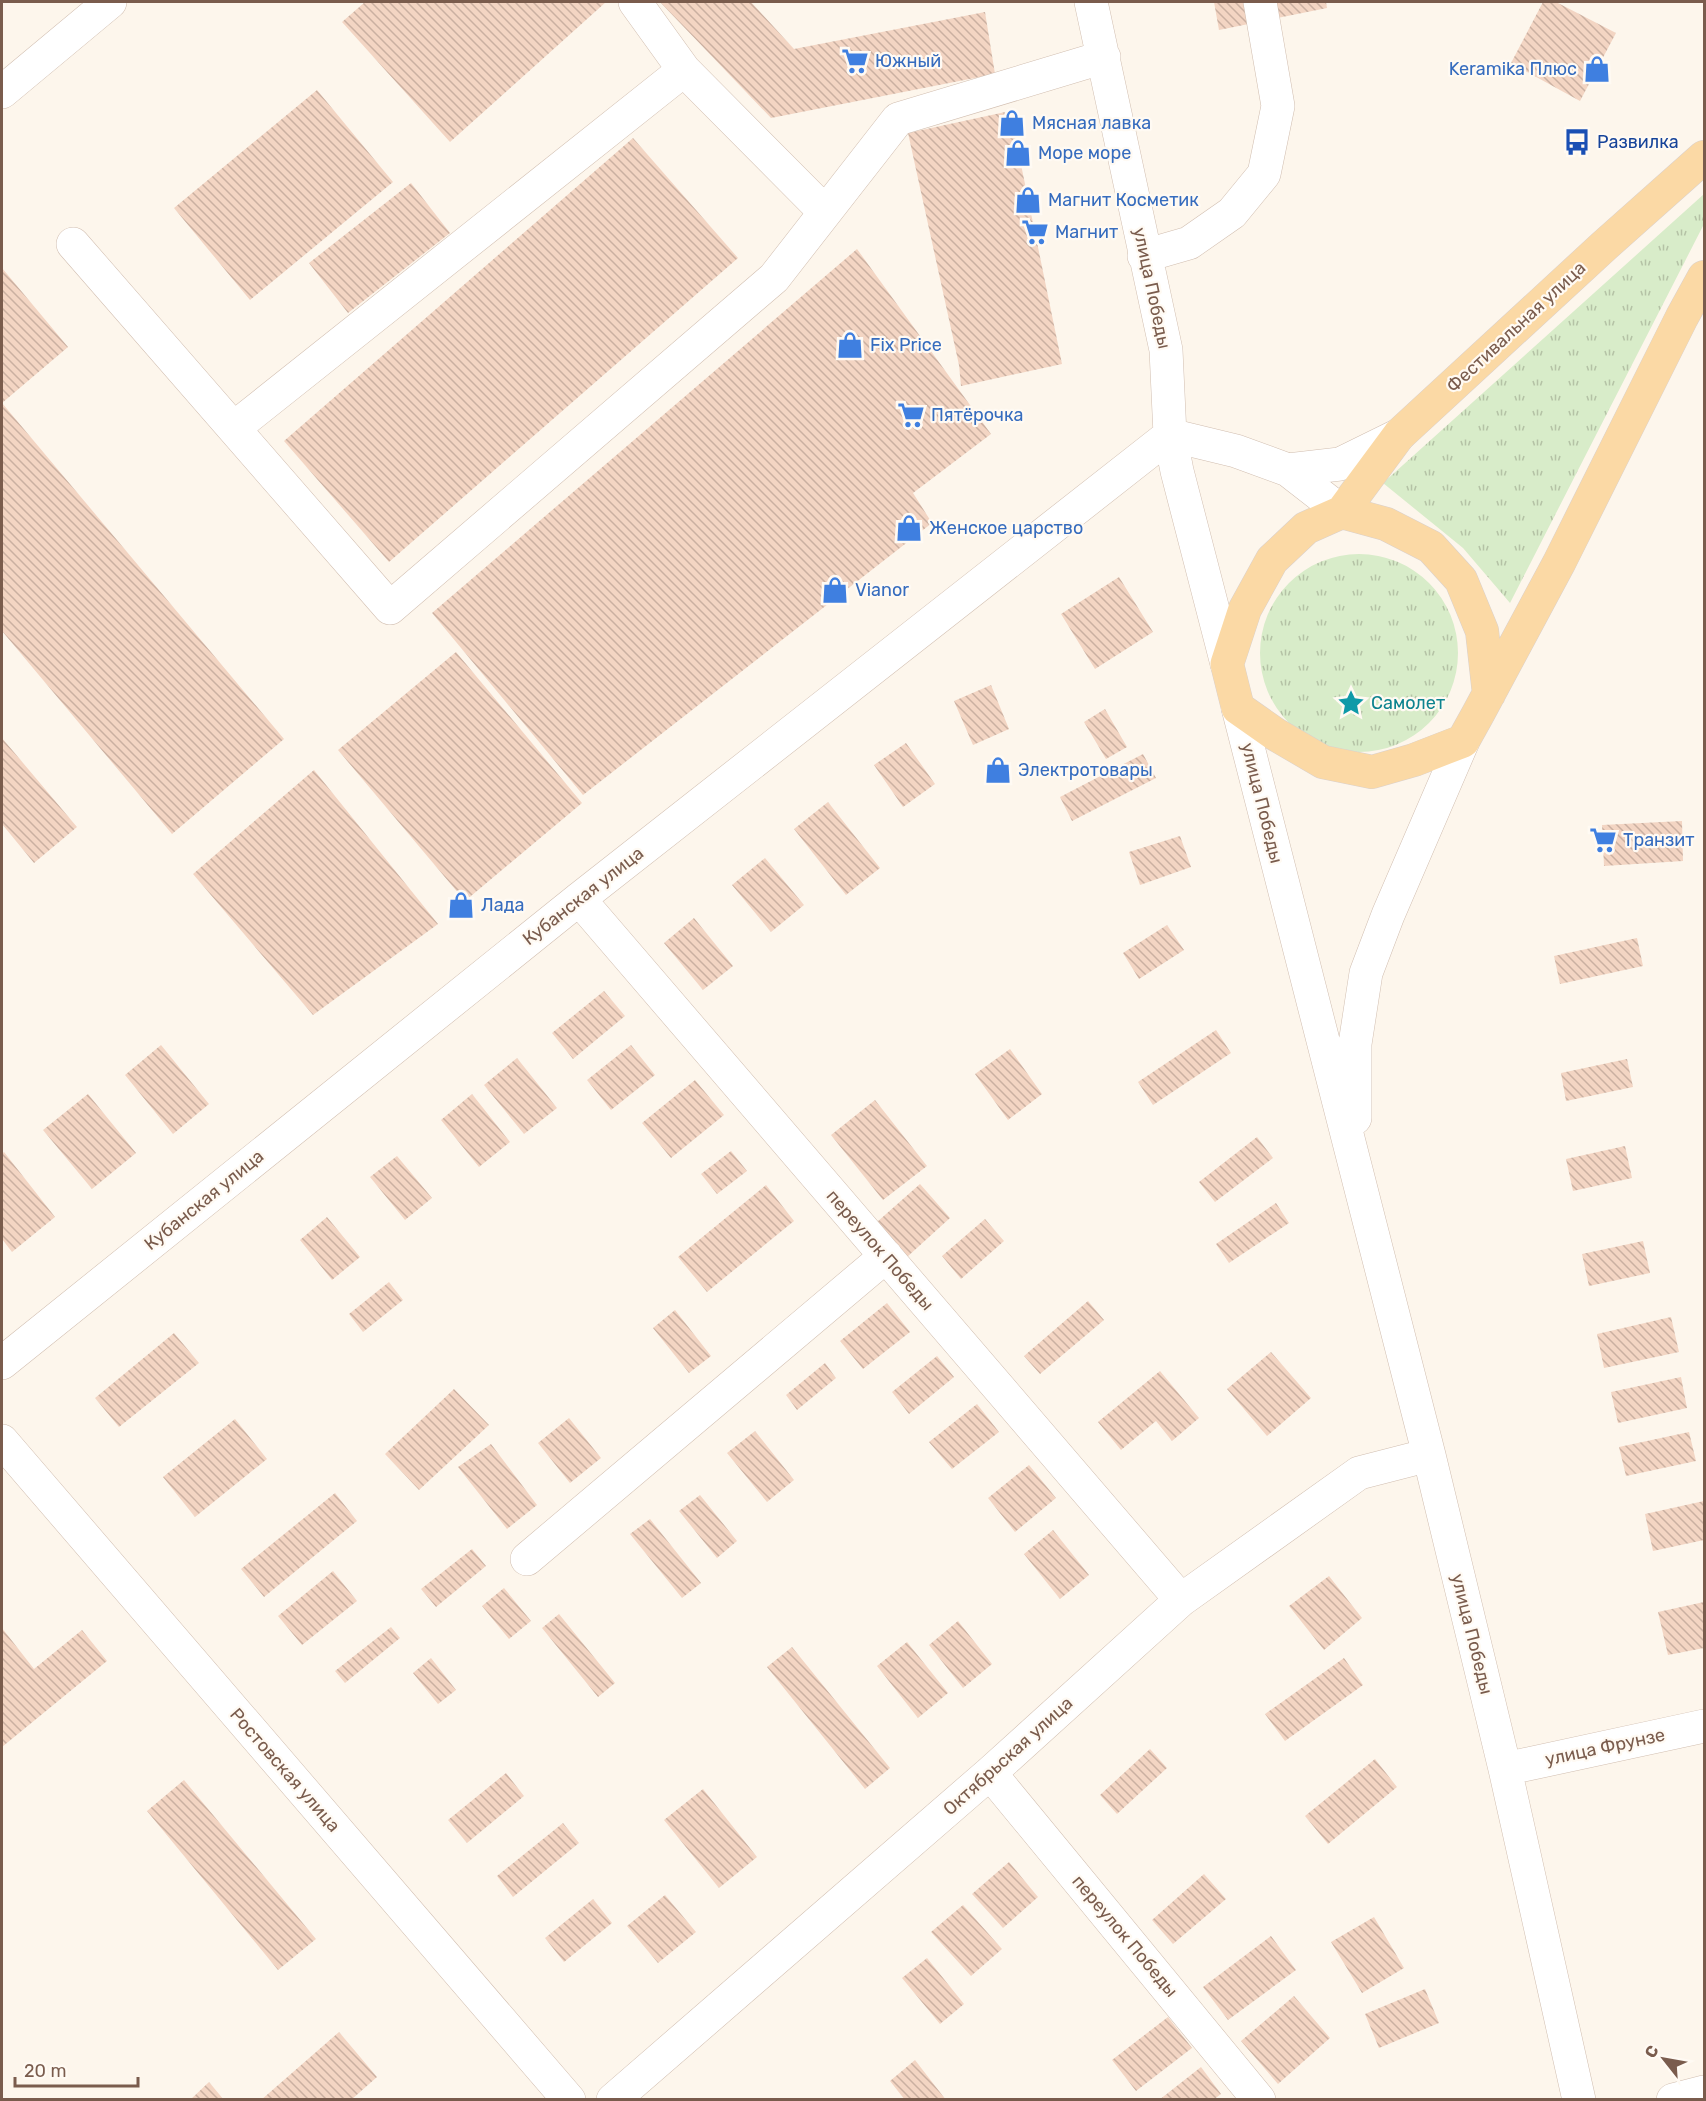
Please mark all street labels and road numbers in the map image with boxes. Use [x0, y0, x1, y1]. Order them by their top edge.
street label: улица Победы [1128, 225, 1176, 351]
street label: Фестивальная улица [1442, 257, 1590, 397]
street label: улица Победы [1236, 740, 1288, 866]
street label: Кубанская улица [518, 842, 648, 950]
street label: Кубанская улица [140, 1145, 268, 1255]
street label: переулок Победы [822, 1185, 938, 1315]
street label: улица Победы [1446, 1571, 1498, 1697]
street label: Октябрьская улица [939, 1692, 1077, 1820]
street label: Ростовская улица [225, 1704, 345, 1836]
street label: улица Фрунзе [1543, 1724, 1667, 1770]
street label: переулок Победы [1068, 1870, 1182, 2002]

